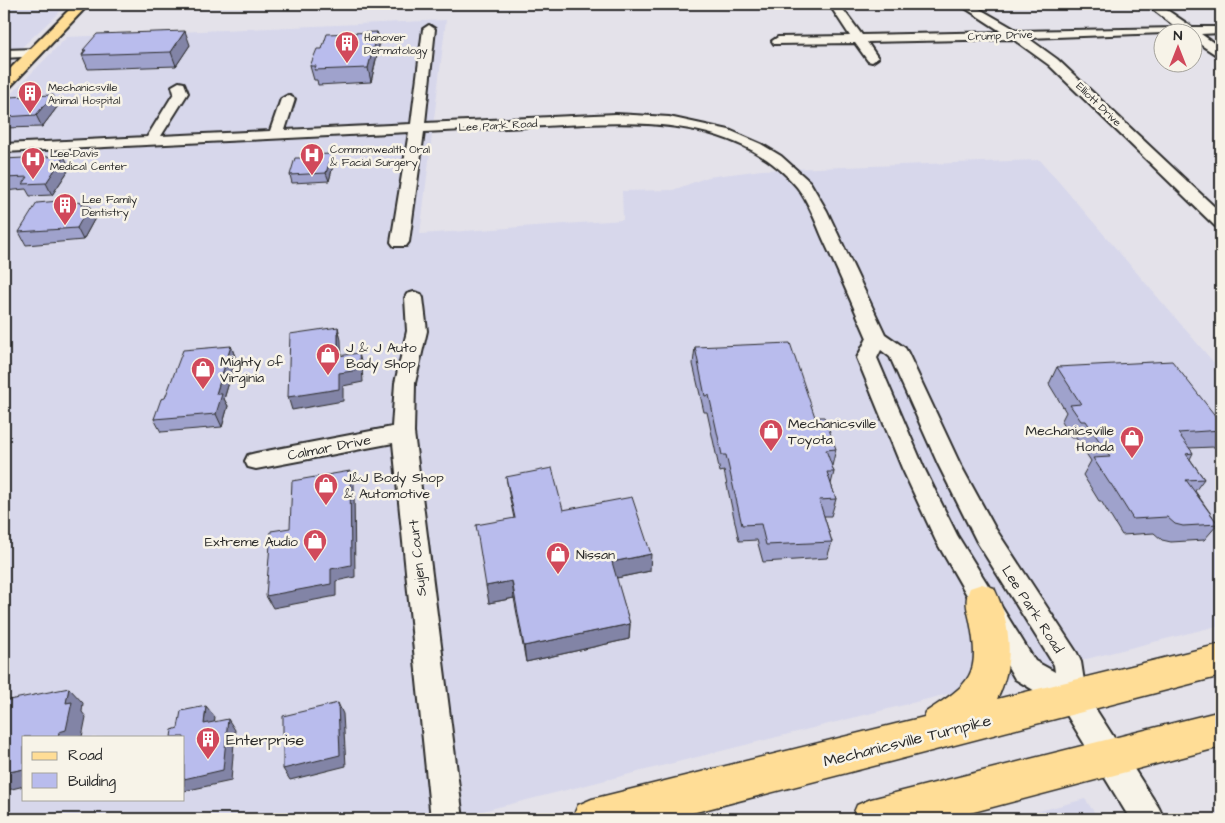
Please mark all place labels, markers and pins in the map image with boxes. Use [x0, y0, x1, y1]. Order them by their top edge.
building icon: Hanover Dermatology [334, 30, 360, 64]
place label: Hanover Dermatology [364, 30, 428, 59]
building icon: Mechanicsville Animal Hospital [17, 80, 43, 114]
place label: Mechanicsville Animal Hospital [48, 80, 121, 108]
hospital icon: Commonwealth Oral & Facial Surgery [299, 142, 325, 176]
place label: Commonwealth Oral & Facial Surgery [330, 142, 430, 171]
hospital icon: Lee-Davis Medical Center [20, 146, 46, 180]
place label: Lee-Davis Medical Center [50, 146, 127, 174]
building icon: Lee Family Dentistry [52, 192, 78, 226]
place label: Lee Family Dentistry [82, 192, 137, 221]
place label: J & J Auto Body Shop [346, 338, 417, 374]
shop icon: J & J Auto Body Shop [315, 342, 341, 376]
place label: Mighty of Virginia [220, 352, 284, 388]
shop icon: Mighty of Virginia [190, 356, 216, 390]
place label: Mechanicsville Toyota [788, 414, 877, 450]
shop icon: Mechanicsville Toyota [758, 418, 784, 452]
place label: Mechanicsville Honda [1026, 421, 1114, 457]
shop icon: Mechanicsville Honda [1119, 425, 1145, 459]
place label: J&J Body Shop & Automotive [344, 468, 444, 504]
shop icon: J&J Body Shop & Automotive [313, 472, 339, 506]
shop icon: Extreme Audio [302, 528, 328, 562]
place label: Extreme Audio [205, 532, 298, 552]
shop icon: Nissan [545, 541, 571, 575]
place label: Nissan [576, 545, 615, 565]
building icon: Enterprise [195, 726, 221, 760]
place label: Enterprise [226, 729, 305, 751]

